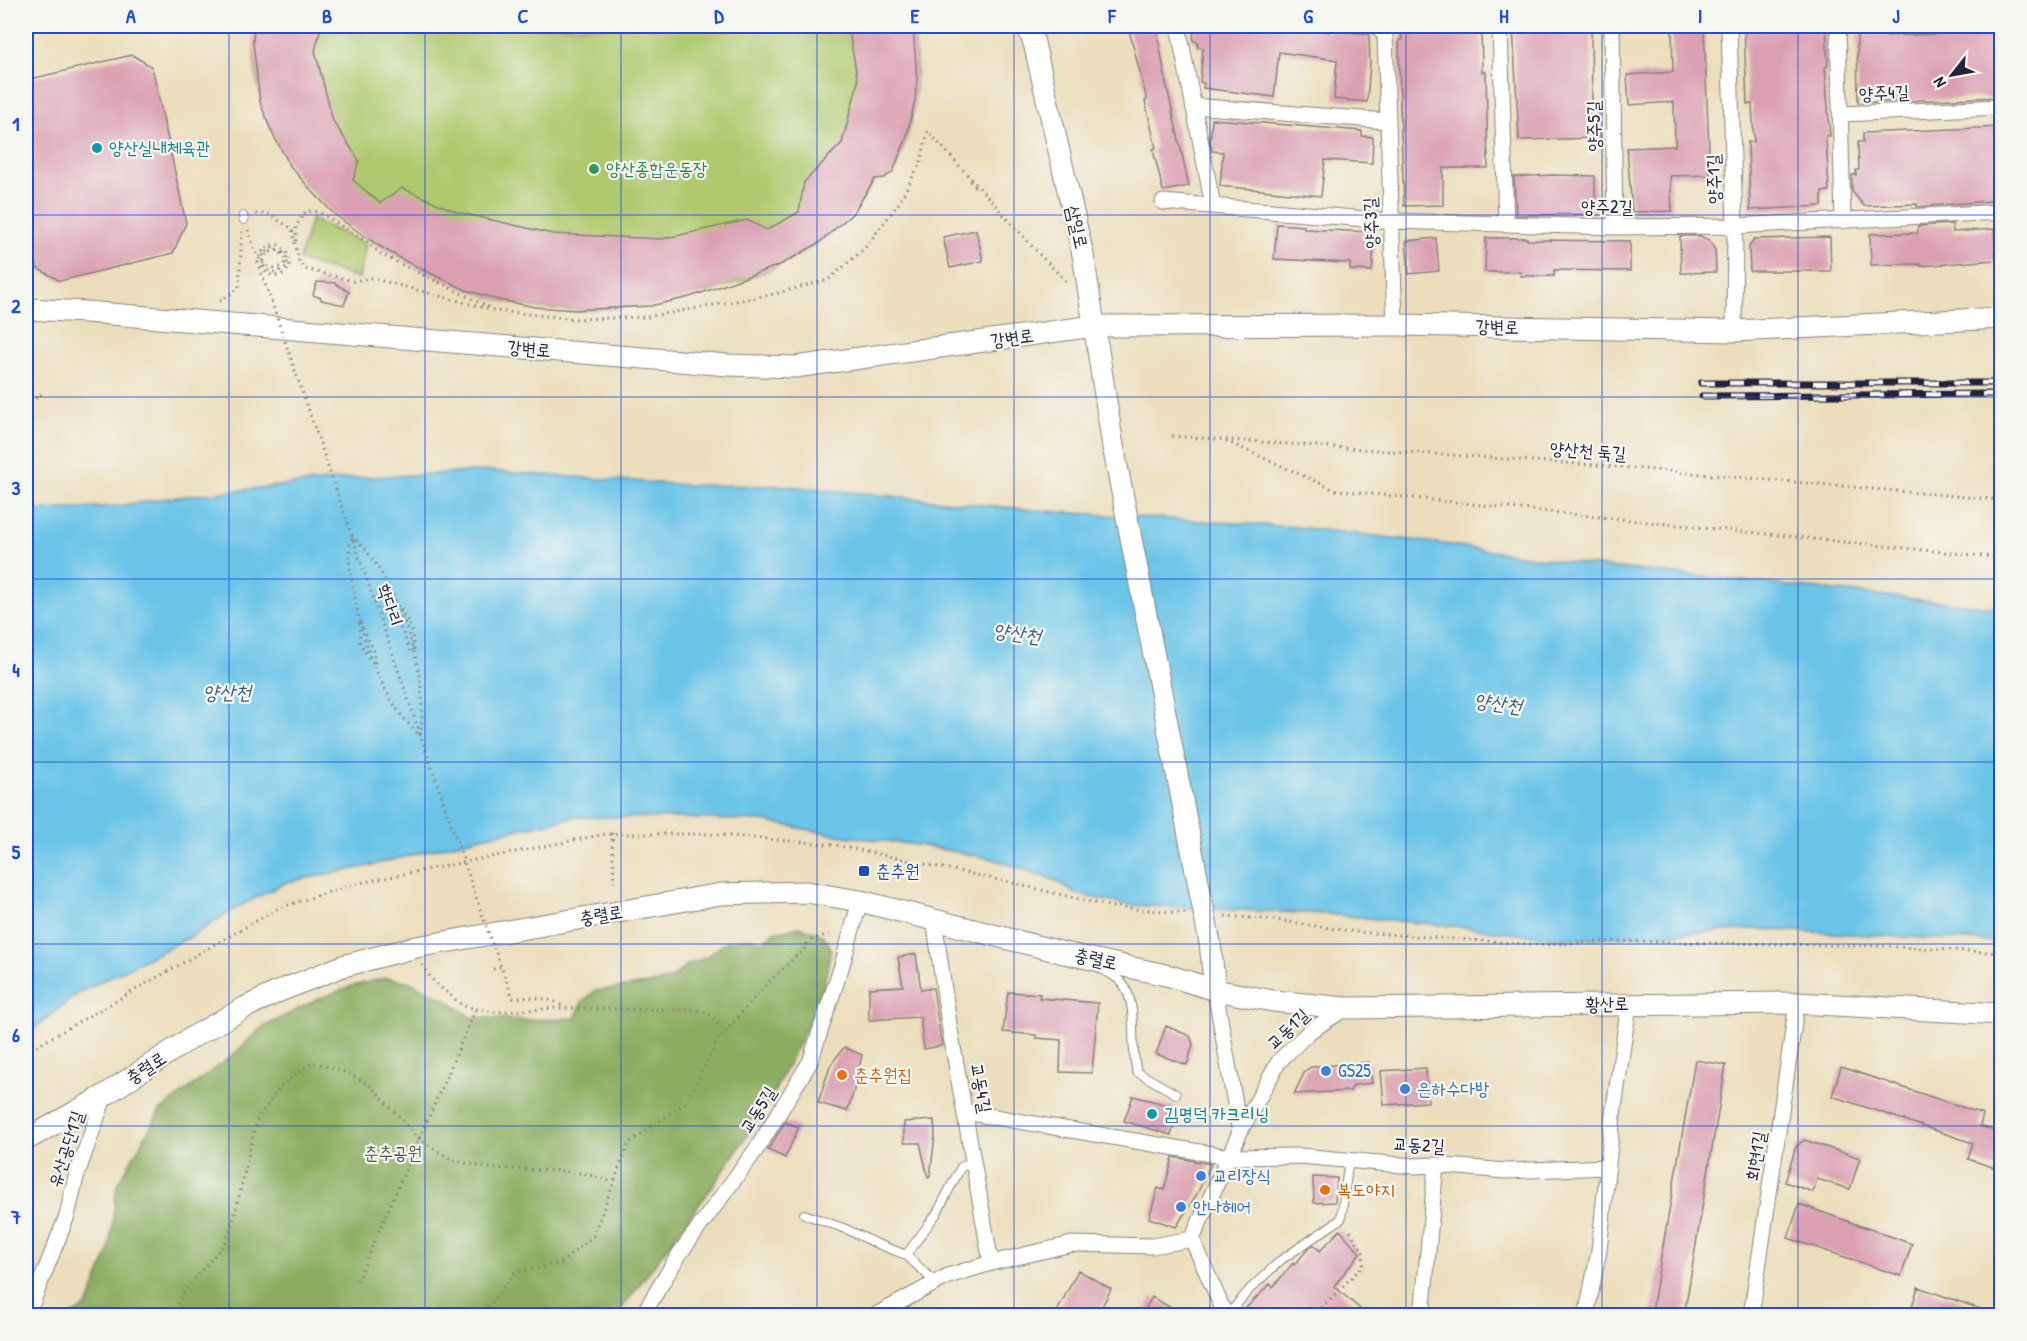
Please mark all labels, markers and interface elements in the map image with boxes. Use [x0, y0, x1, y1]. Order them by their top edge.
text: A [126, 2, 136, 29]
text: B [322, 2, 332, 29]
text: C [518, 2, 529, 29]
text: D [714, 2, 724, 29]
text: E [911, 2, 920, 29]
text: F [1107, 2, 1117, 29]
text: G [1303, 2, 1313, 29]
text: H [1499, 2, 1509, 29]
text: I [1698, 2, 1702, 29]
text: J [1892, 2, 1900, 29]
north arrow [1922, 45, 1982, 105]
text: N [1927, 73, 1951, 92]
street label: 양주4길 [1858, 79, 1910, 106]
street label: 양주5길 [1581, 100, 1606, 152]
text: 1 [12, 110, 20, 137]
place label: 양산실내체육관 [109, 135, 210, 160]
marker: 양산실내체육관 [90, 141, 104, 155]
street label: 양주1길 [1700, 153, 1727, 204]
place label: 양산종합운동장 [606, 156, 707, 181]
marker: 양산종합운동장 [587, 162, 601, 176]
street label: 양주2길 [1581, 194, 1633, 219]
street label: 양주3길 [1357, 196, 1384, 249]
street label: 삼일로 [1060, 203, 1095, 251]
text: 2 [11, 292, 21, 319]
street label: 강변로 [1475, 314, 1519, 339]
street label: 강변로 [989, 322, 1035, 353]
street label: 강변로 [506, 334, 552, 363]
street label: 양산천 둑길 [1549, 435, 1628, 466]
text: 3 [12, 474, 21, 501]
street label: 학다리 [372, 580, 409, 629]
water label: 양산천 [991, 616, 1045, 649]
text: 4 [12, 656, 20, 683]
water label: 양산천 [203, 678, 253, 705]
water label: 양산천 [1472, 686, 1526, 719]
text: 5 [12, 838, 21, 865]
place label: 춘추원 [876, 858, 919, 883]
marker: 춘추원 [857, 864, 871, 878]
street label: 충렬로 [577, 898, 624, 931]
street label: 충렬로 [1072, 942, 1120, 975]
street label: 황산로 [1585, 991, 1629, 1016]
street label: 교동1길 [1261, 1002, 1315, 1055]
text: 6 [12, 1021, 20, 1048]
street label: 충렬로 [121, 1045, 171, 1090]
place label: GS25 [1338, 1058, 1371, 1083]
street label: 교동4길 [965, 1061, 998, 1115]
place label: 춘추원집 [854, 1062, 912, 1087]
marker: GS25 [1319, 1064, 1333, 1078]
marker: 춘추원집 [835, 1068, 849, 1082]
place label: 은하수다방 [1417, 1076, 1490, 1101]
street label: 교동5길 [733, 1081, 782, 1138]
marker: 은하수다방 [1398, 1082, 1412, 1096]
place label: 김명덕 카크리닝 [1164, 1101, 1270, 1126]
street label: 유산공단1길 [41, 1107, 90, 1190]
marker: 김명덕 카크리닝 [1145, 1107, 1159, 1121]
street label: 회현1길 [1739, 1129, 1772, 1183]
street label: 교동2길 [1392, 1131, 1446, 1158]
park label: 춘추공원 [364, 1140, 422, 1165]
place label: 교리장식 [1213, 1163, 1271, 1188]
marker: 교리장식 [1194, 1169, 1208, 1183]
place label: 복도야지 [1337, 1177, 1395, 1202]
marker: 복도야지 [1318, 1183, 1332, 1197]
place label: 안나헤어 [1193, 1194, 1251, 1219]
marker: 안나헤어 [1174, 1200, 1188, 1214]
text: 7 [10, 1203, 21, 1230]

